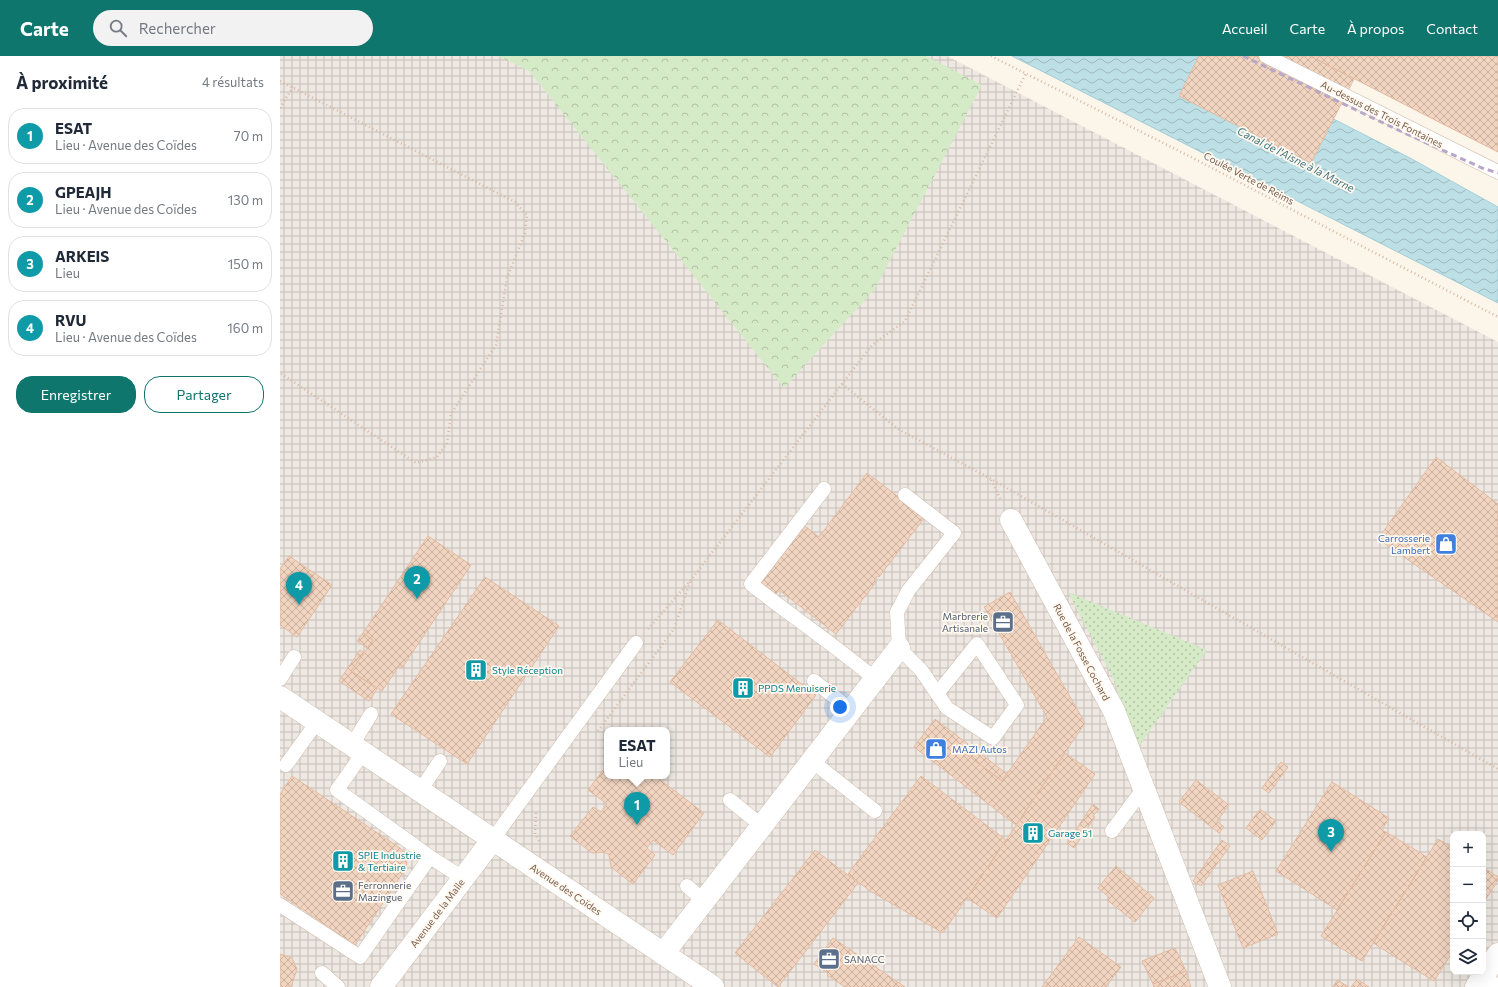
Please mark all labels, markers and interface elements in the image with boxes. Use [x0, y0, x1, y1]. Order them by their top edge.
search box [93, 10, 373, 46]
text: Carte [20, 17, 69, 40]
icon: search [107, 17, 129, 39]
text: Rechercher [139, 19, 216, 37]
text: Accueil [1222, 20, 1268, 37]
text: Carte [1290, 20, 1325, 37]
text: À propos [1347, 20, 1404, 37]
text: Contact [1426, 20, 1478, 37]
text: À proximité [16, 72, 108, 93]
text: 4 résultats [202, 74, 264, 90]
street label: Au-dessus des Trois Fontaines [1319, 78, 1445, 150]
text: ESAT [55, 119, 92, 137]
water label: Canal de l'Aisne à la Marne [1235, 124, 1357, 194]
text: 1 [27, 128, 33, 144]
text: 70 m [234, 128, 263, 144]
text: Lieu · Avenue des Coïdes [55, 137, 197, 153]
street label: Coulée Verte de Reims [1202, 149, 1297, 207]
text: GPEAJH [55, 183, 111, 201]
text: 2 [26, 192, 34, 208]
text: 130 m [228, 192, 263, 208]
text: Lieu · Avenue des Coïdes [55, 201, 197, 217]
text: ARKEIS [55, 247, 109, 265]
text: 3 [26, 256, 34, 272]
text: 150 m [228, 256, 263, 272]
text: Lieu [55, 265, 80, 281]
text: RVU [55, 311, 87, 329]
text: 4 [26, 320, 34, 336]
text: 160 m [227, 320, 263, 336]
text: Lieu · Avenue des Coïdes [55, 329, 197, 345]
button: Enregistrer [16, 376, 136, 413]
button: Partager [144, 376, 264, 413]
shop icon: Carrosserie Lambert [1433, 531, 1459, 557]
place label: Carrosserie Lambert [1378, 532, 1430, 556]
pin: 2 [404, 566, 430, 599]
pin: 4 [286, 572, 312, 605]
street label: Rue de la Fosse Cochard [1051, 601, 1113, 703]
office icon: Marbrerie Artisanale [990, 609, 1016, 635]
place label: Marbrerie Artisanale [942, 610, 988, 634]
building icon: Style Réception [463, 657, 489, 683]
place label: Style Réception [492, 664, 563, 676]
building icon: PPDS Menuiserie [730, 675, 756, 701]
place label: PPDS Menuiserie [758, 682, 836, 694]
your location [830, 697, 850, 717]
popup [604, 727, 670, 779]
text: ESAT [618, 736, 656, 754]
shop icon: MAZI Autos [923, 736, 949, 762]
place label: MAZI Autos [952, 743, 1007, 755]
text: Lieu [618, 754, 643, 770]
pin: 1 [624, 792, 650, 825]
pin: 3 [1318, 819, 1344, 852]
building icon: Garage 51 [1020, 820, 1046, 846]
place label: Garage 51 [1048, 827, 1092, 839]
map controls [1450, 831, 1486, 975]
button: + [1450, 831, 1486, 867]
building icon: SPIE Industrie & Tertiaire [330, 848, 356, 874]
place label: SPIE Industrie & Tertiaire [358, 849, 421, 873]
street label: Avenue des Coïdes [528, 861, 604, 918]
button: − [1450, 867, 1486, 903]
street label: Avenue de la Malle [407, 876, 467, 950]
office icon: Ferronnerie Mazingue [330, 878, 356, 904]
place label: Ferronnerie Mazingue [358, 879, 411, 903]
button: locate [1450, 903, 1486, 939]
button: layers [1450, 939, 1486, 975]
office icon: SANACC [816, 946, 842, 972]
place label: SANACC [844, 953, 885, 965]

